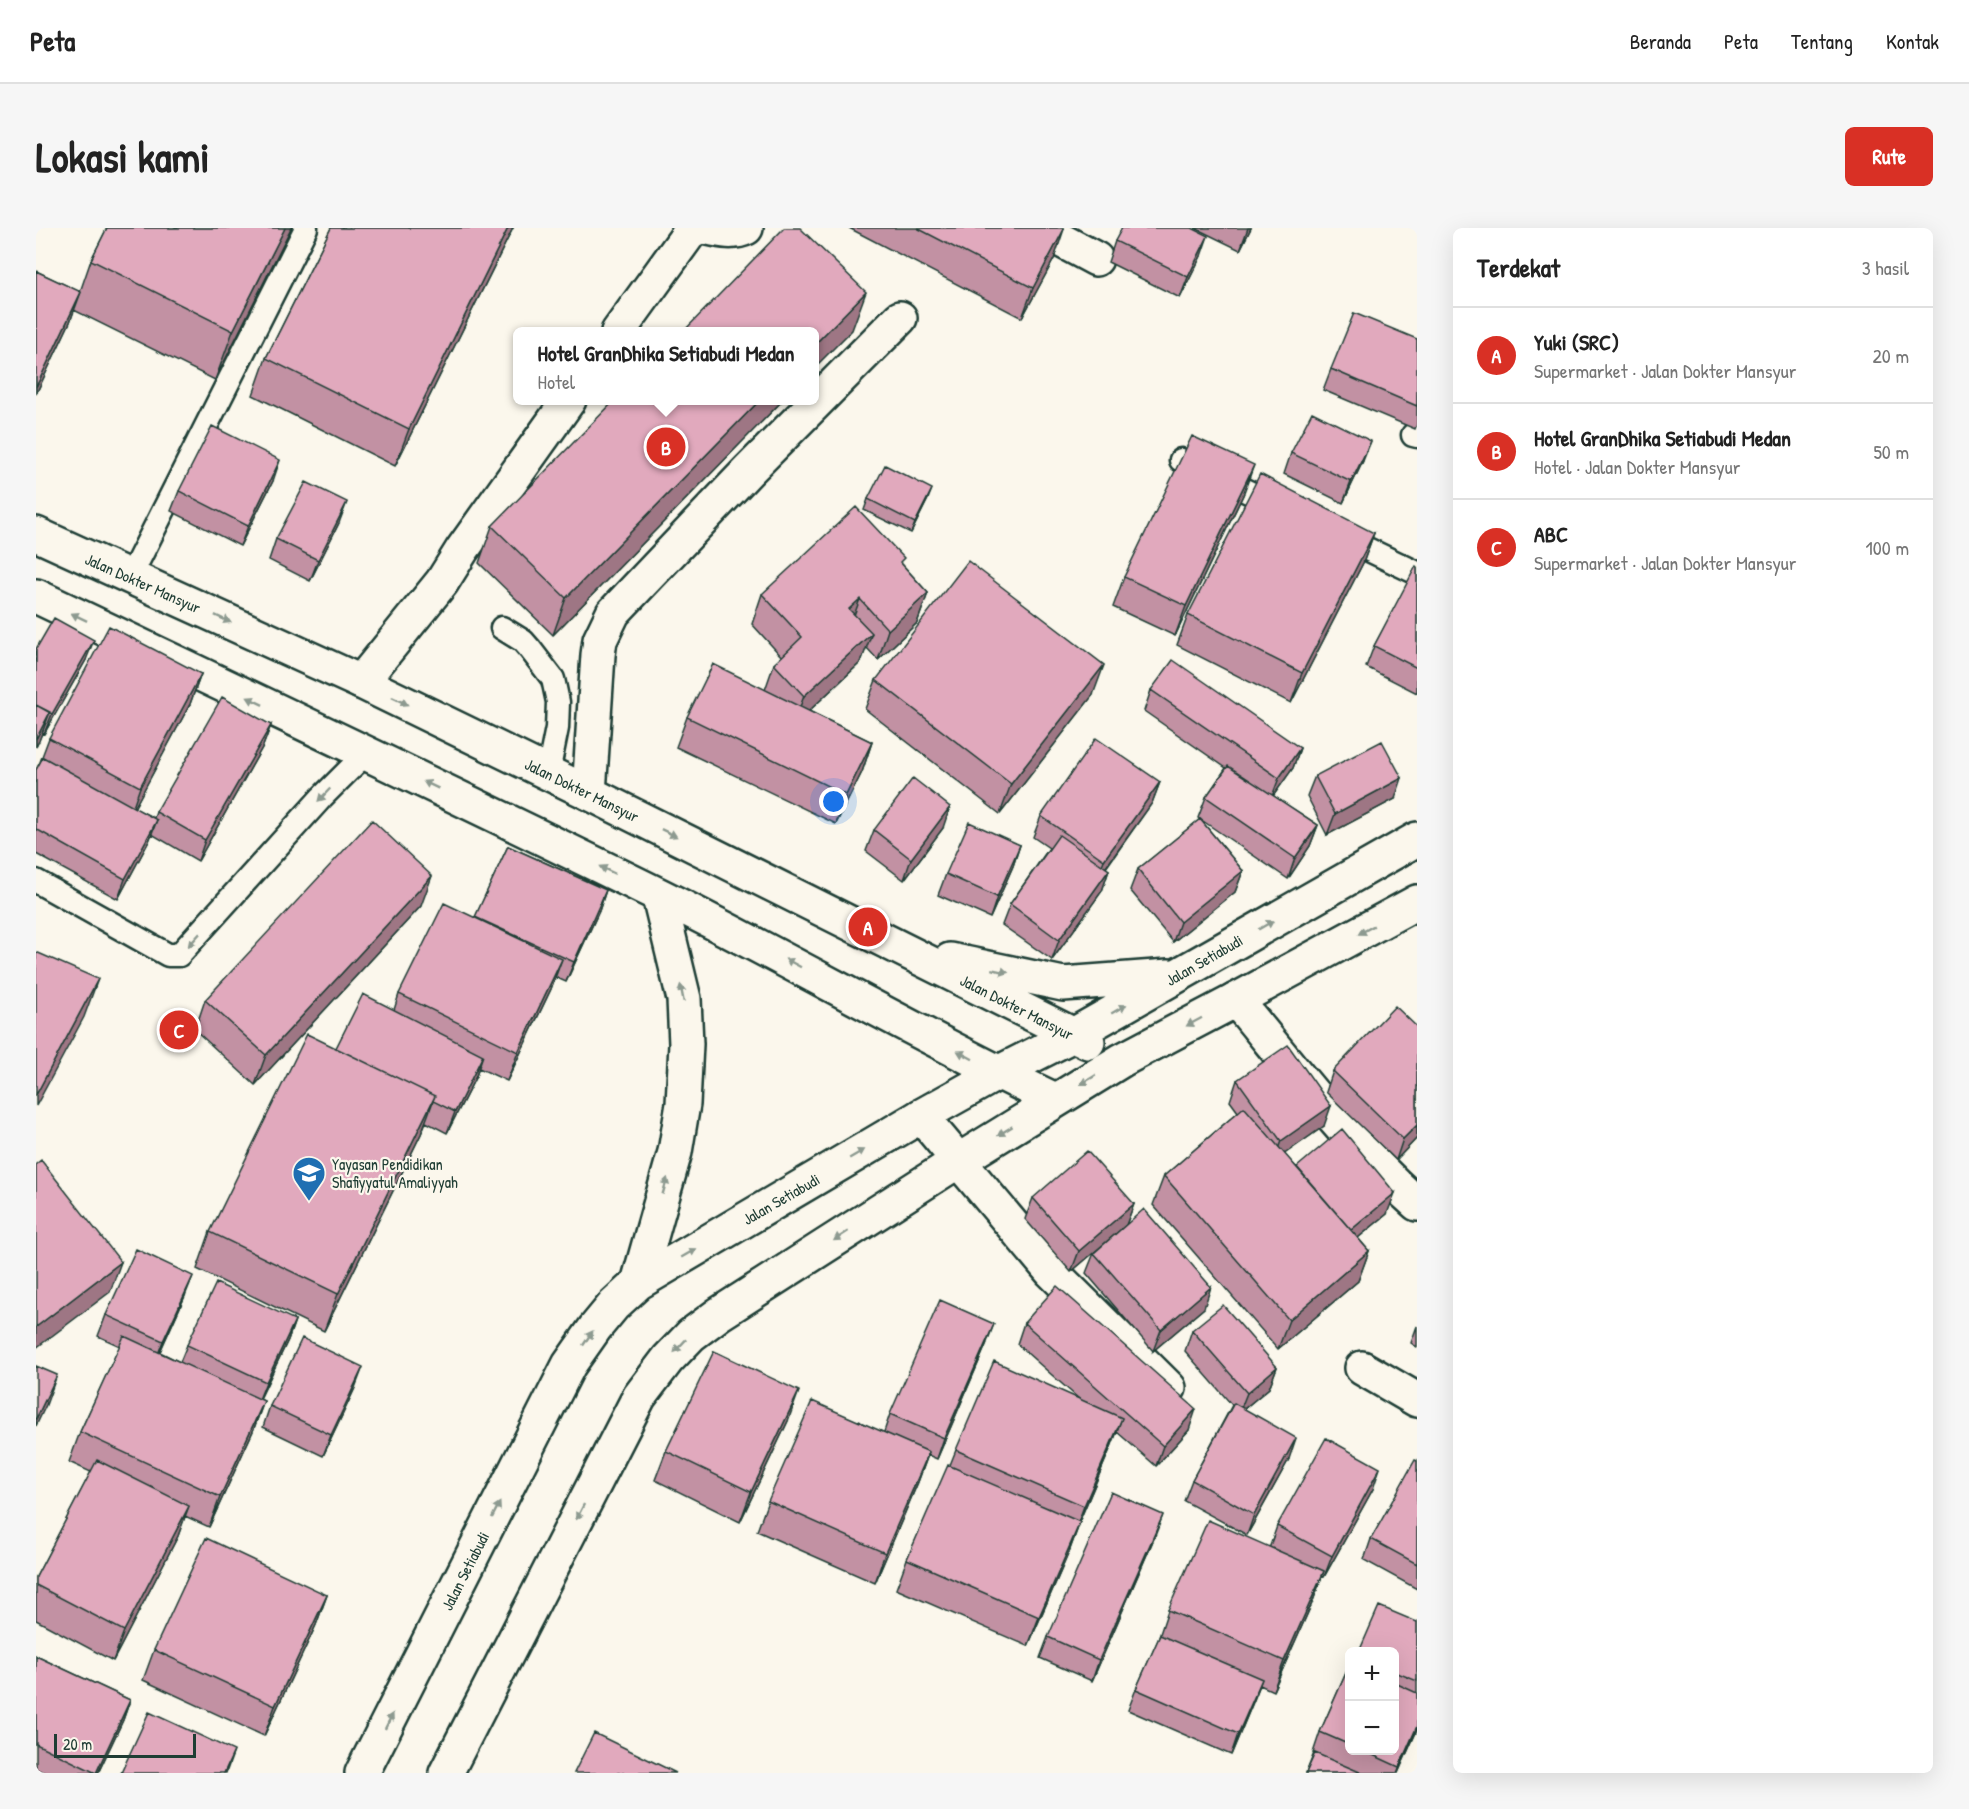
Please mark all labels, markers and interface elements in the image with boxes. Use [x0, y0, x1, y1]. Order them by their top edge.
text: Peta [30, 22, 75, 60]
text: Beranda [1630, 27, 1691, 56]
text: Peta [1724, 27, 1758, 56]
text: Tentang [1791, 27, 1853, 56]
text: Kontak [1886, 27, 1939, 56]
button: Rute [1845, 127, 1933, 186]
text: Lokasi kami [36, 128, 210, 185]
text: Terdekat [1477, 250, 1560, 285]
text: 3 hasil [1862, 254, 1909, 281]
popup [513, 327, 819, 405]
text: Yuki (SRC) [1534, 327, 1619, 357]
text: Hotel GranDhika Setiabudi Medan [538, 338, 794, 368]
text: A [1492, 342, 1501, 369]
text: 20 m [1872, 342, 1909, 369]
text: Supermarket · Jalan Dokter Mansyur [1534, 357, 1797, 384]
text: Hotel [538, 368, 575, 395]
text: Hotel GranDhika Setiabudi Medan [1534, 423, 1791, 453]
pin: B [646, 424, 686, 470]
text: B [1491, 438, 1502, 465]
text: 50 m [1873, 438, 1909, 465]
text: Hotel · Jalan Dokter Mansyur [1534, 453, 1740, 480]
text: ABC [1534, 519, 1568, 549]
text: C [1491, 534, 1502, 561]
text: 100 m [1866, 534, 1909, 561]
street label: Jalan Dokter Mansyur [82, 548, 204, 618]
text: Supermarket · Jalan Dokter Mansyur [1534, 549, 1797, 576]
one-way arrow [71, 612, 88, 622]
one-way arrow [215, 615, 232, 624]
one-way arrow [247, 696, 264, 706]
one-way arrow [392, 697, 409, 706]
street label: Jalan Dokter Mansyur [521, 753, 643, 827]
one-way arrow [423, 781, 440, 790]
one-way arrow [318, 787, 331, 802]
your location [819, 787, 848, 816]
one-way arrow [661, 829, 678, 838]
one-way arrow [598, 866, 615, 875]
pin: A [848, 904, 888, 950]
one-way arrow [1258, 920, 1275, 930]
one-way arrow [1357, 925, 1374, 935]
street label: Jalan Setiabudi [1161, 929, 1247, 991]
one-way arrow [188, 932, 201, 947]
one-way arrow [784, 959, 801, 968]
one-way arrow [991, 966, 1009, 976]
street label: Jalan Dokter Mansyur [957, 969, 1077, 1045]
one-way arrow [677, 984, 686, 1003]
one-way arrow [1111, 1004, 1128, 1014]
pin: C [160, 1008, 198, 1052]
one-way arrow [1185, 1017, 1203, 1027]
one-way arrow [956, 1050, 973, 1060]
one-way arrow [1079, 1075, 1096, 1085]
one-way arrow [997, 1126, 1013, 1137]
one-way arrow [849, 1149, 866, 1159]
place label: Yayasan Pendidikan Shafiyyatul Amaliyyah [332, 1153, 458, 1193]
school or university icon: Yayasan Pendidikan Shafiyyatul Amaliyyah [291, 1155, 327, 1202]
street label: Jalan Setiabudi [738, 1168, 824, 1230]
one-way arrow [661, 1177, 671, 1195]
one-way arrow [833, 1231, 849, 1242]
one-way arrow [681, 1248, 698, 1258]
one-way arrow [582, 1330, 593, 1346]
one-way arrow [673, 1339, 687, 1354]
one-way arrow [491, 1501, 501, 1518]
one-way arrow [575, 1504, 585, 1521]
street label: Jalan Setiabudi [436, 1528, 494, 1614]
map controls [1345, 1647, 1399, 1755]
button: + [1345, 1647, 1399, 1701]
button: − [1345, 1701, 1399, 1755]
one-way arrow [384, 1712, 394, 1729]
scale bar [54, 1731, 196, 1758]
text: 20 m [63, 1733, 92, 1755]

